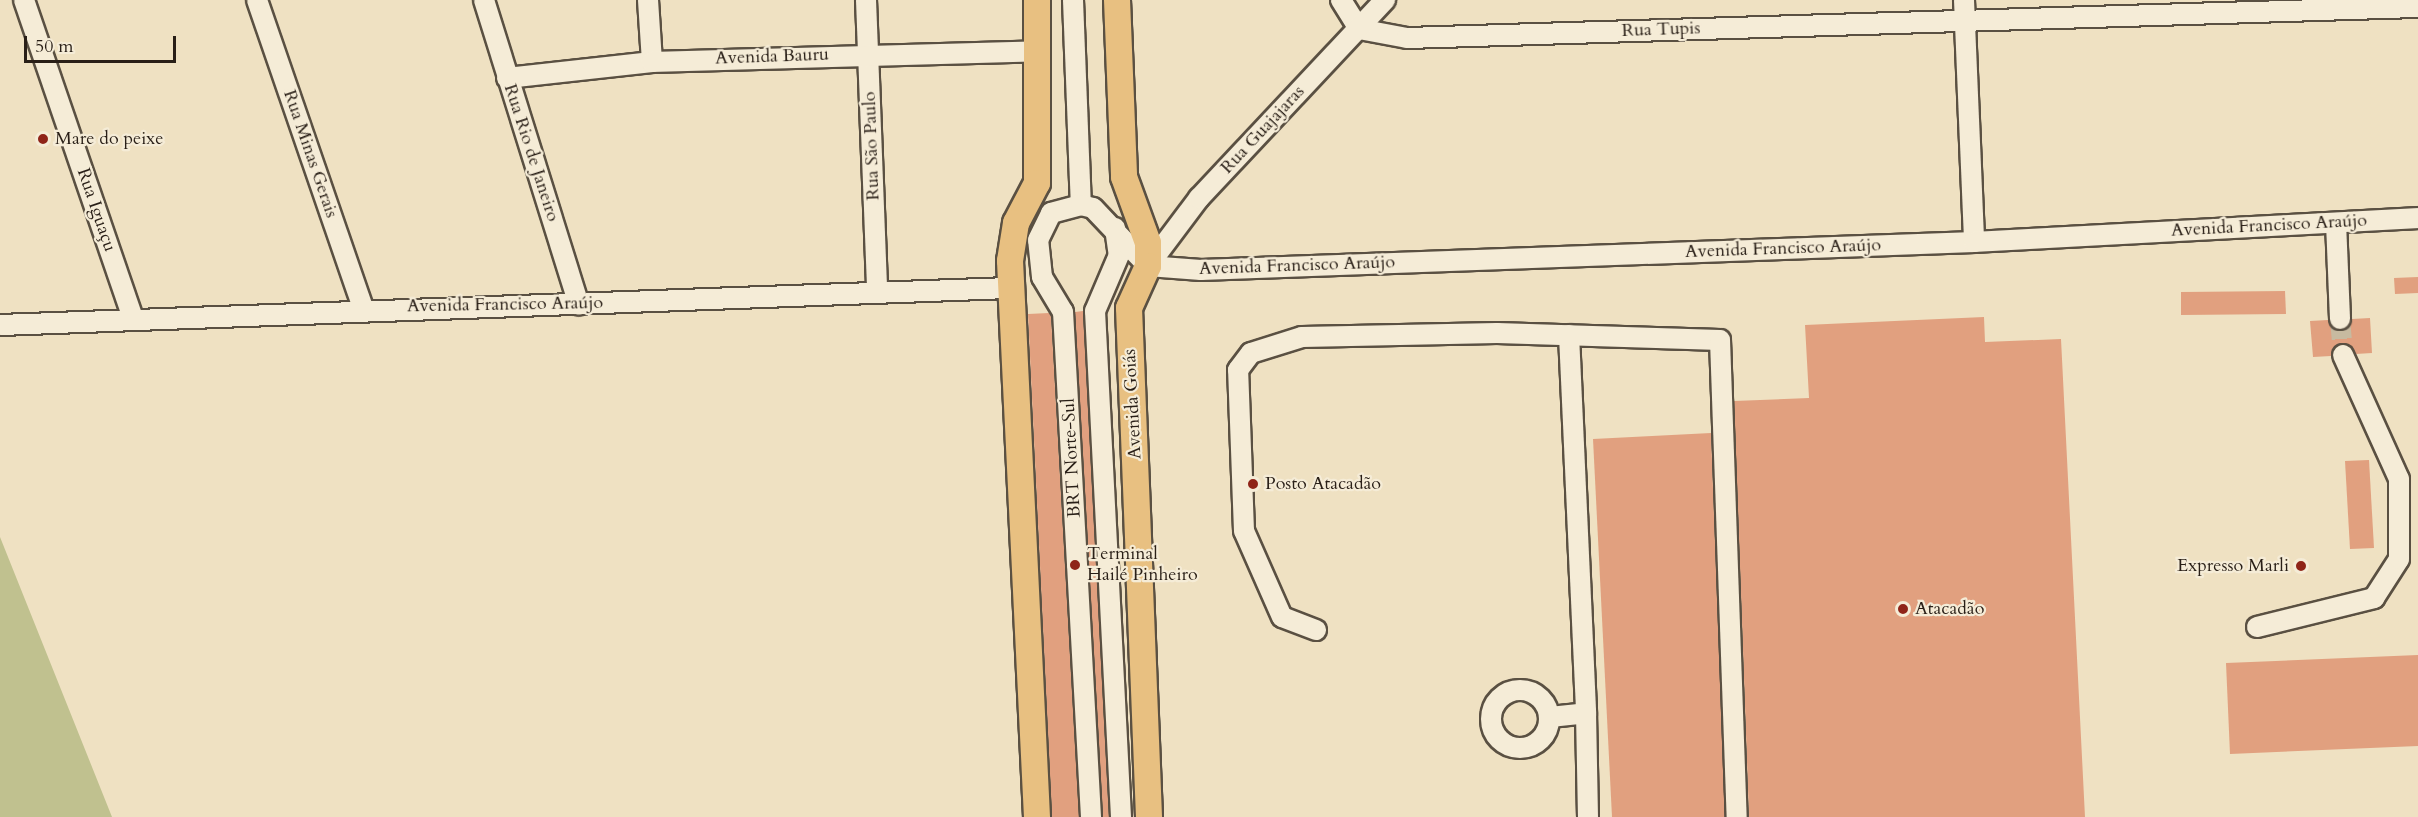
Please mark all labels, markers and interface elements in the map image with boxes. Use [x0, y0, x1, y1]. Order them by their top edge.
street label: Rua Tupis [1621, 18, 1701, 42]
scale bar [27, 24, 178, 62]
text: 50 m [35, 34, 74, 59]
street label: Avenida Bauru [715, 44, 829, 70]
street label: Rua Guajajaras [1217, 81, 1309, 179]
street label: Rua Rio de Janeiro [499, 82, 563, 224]
street label: Rua Minas Gerais [278, 87, 342, 221]
street label: Rua São Paulo [859, 91, 885, 201]
place label: Mare do peixe [55, 128, 163, 150]
marker: Mare do peixe [36, 132, 50, 146]
street label: Rua Iguaçu [72, 165, 120, 255]
street label: Avenida Francisco Araújo [2170, 210, 2368, 242]
street label: Avenida Francisco Araújo [1685, 235, 1881, 263]
street label: Avenida Francisco Araújo [1199, 252, 1395, 280]
street label: Avenida Francisco Araújo [407, 292, 603, 318]
street label: Avenida Goiás [1119, 348, 1147, 460]
street label: BRT Norte-Sul [1058, 398, 1086, 518]
place label: Posto Atacadão [1265, 473, 1381, 495]
marker: Posto Atacadão [1246, 477, 1260, 491]
place label: Terminal Hailé Pinheiro [1087, 544, 1198, 586]
place label: Expresso Marli [2177, 555, 2289, 577]
marker: Terminal Hailé Pinheiro [1068, 558, 1082, 572]
marker: Expresso Marli [2294, 559, 2308, 573]
place label: Atacadão [1915, 598, 1984, 620]
marker: Atacadão [1896, 602, 1910, 616]

